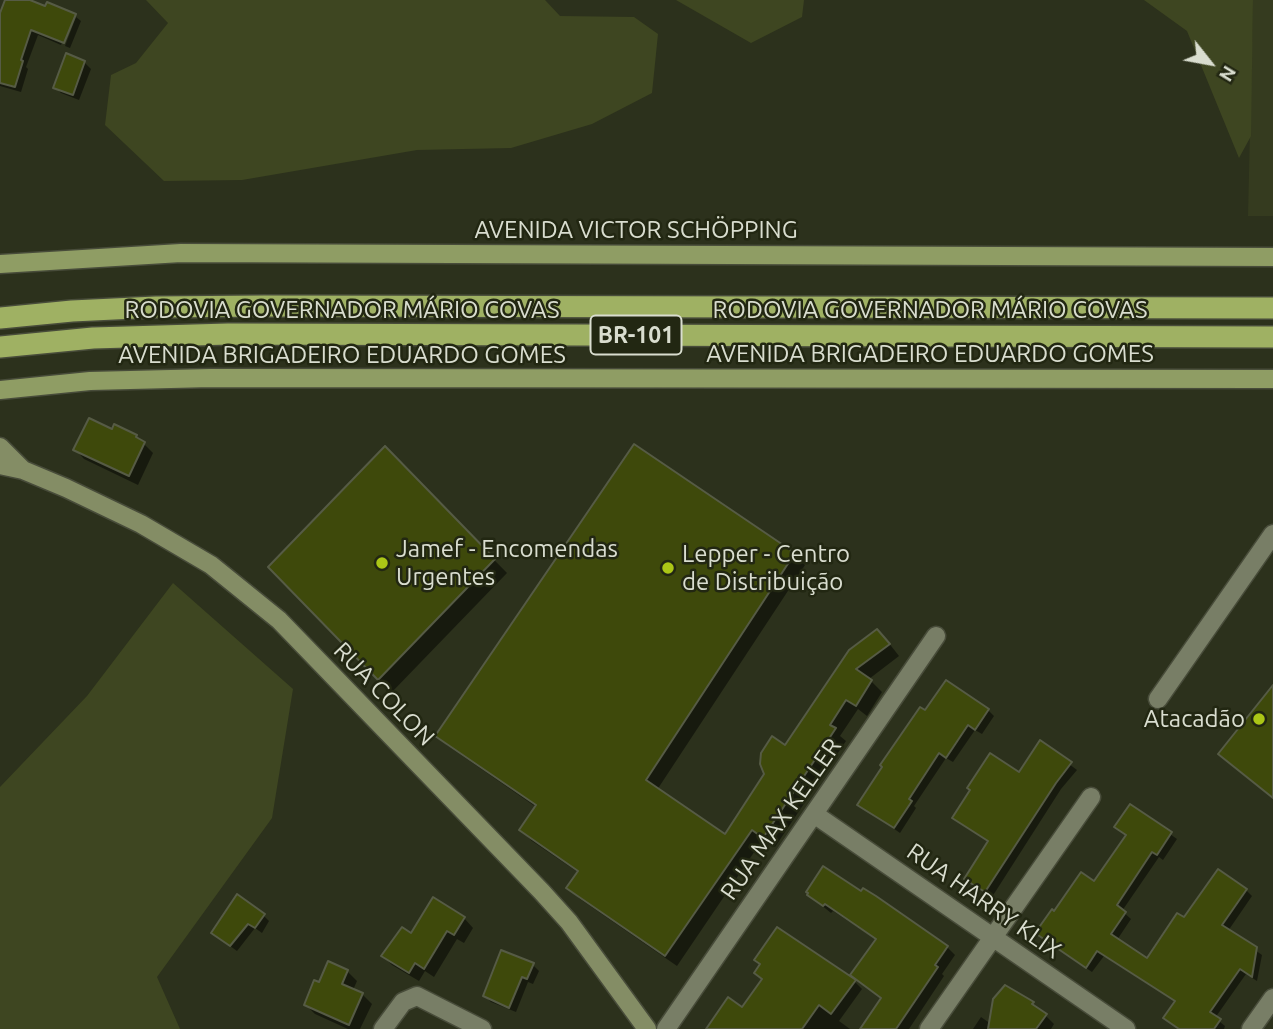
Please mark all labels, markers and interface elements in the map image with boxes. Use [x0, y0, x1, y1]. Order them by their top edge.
north arrow [1175, 28, 1245, 98]
text: N [1215, 62, 1241, 86]
street label: AVENIDA VICTOR SCHÖPPING [474, 216, 798, 244]
street label: RODOVIA GOVERNADOR MÁRIO COVAS [124, 296, 560, 324]
street label: RODOVIA GOVERNADOR MÁRIO COVAS [712, 296, 1148, 324]
road number: BR-101 [590, 316, 682, 354]
street label: AVENIDA BRIGADEIRO EDUARDO GOMES [706, 340, 1154, 368]
street label: AVENIDA BRIGADEIRO EDUARDO GOMES [118, 341, 566, 369]
place label: Jamef - Encomendas Urgentes [396, 535, 618, 591]
place label: Lepper - Centro de Distribuição [682, 540, 850, 596]
marker: Jamef - Encomendas Urgentes [374, 555, 390, 571]
marker: Lepper - Centro de Distribuição [660, 560, 676, 576]
street label: RUA COLON [328, 636, 440, 752]
place label: Atacadão [1144, 705, 1245, 733]
marker: Atacadão [1251, 711, 1267, 727]
street label: RUA MAX KELLER [715, 733, 847, 905]
street label: RUA HARRY KLIX [901, 837, 1067, 965]

